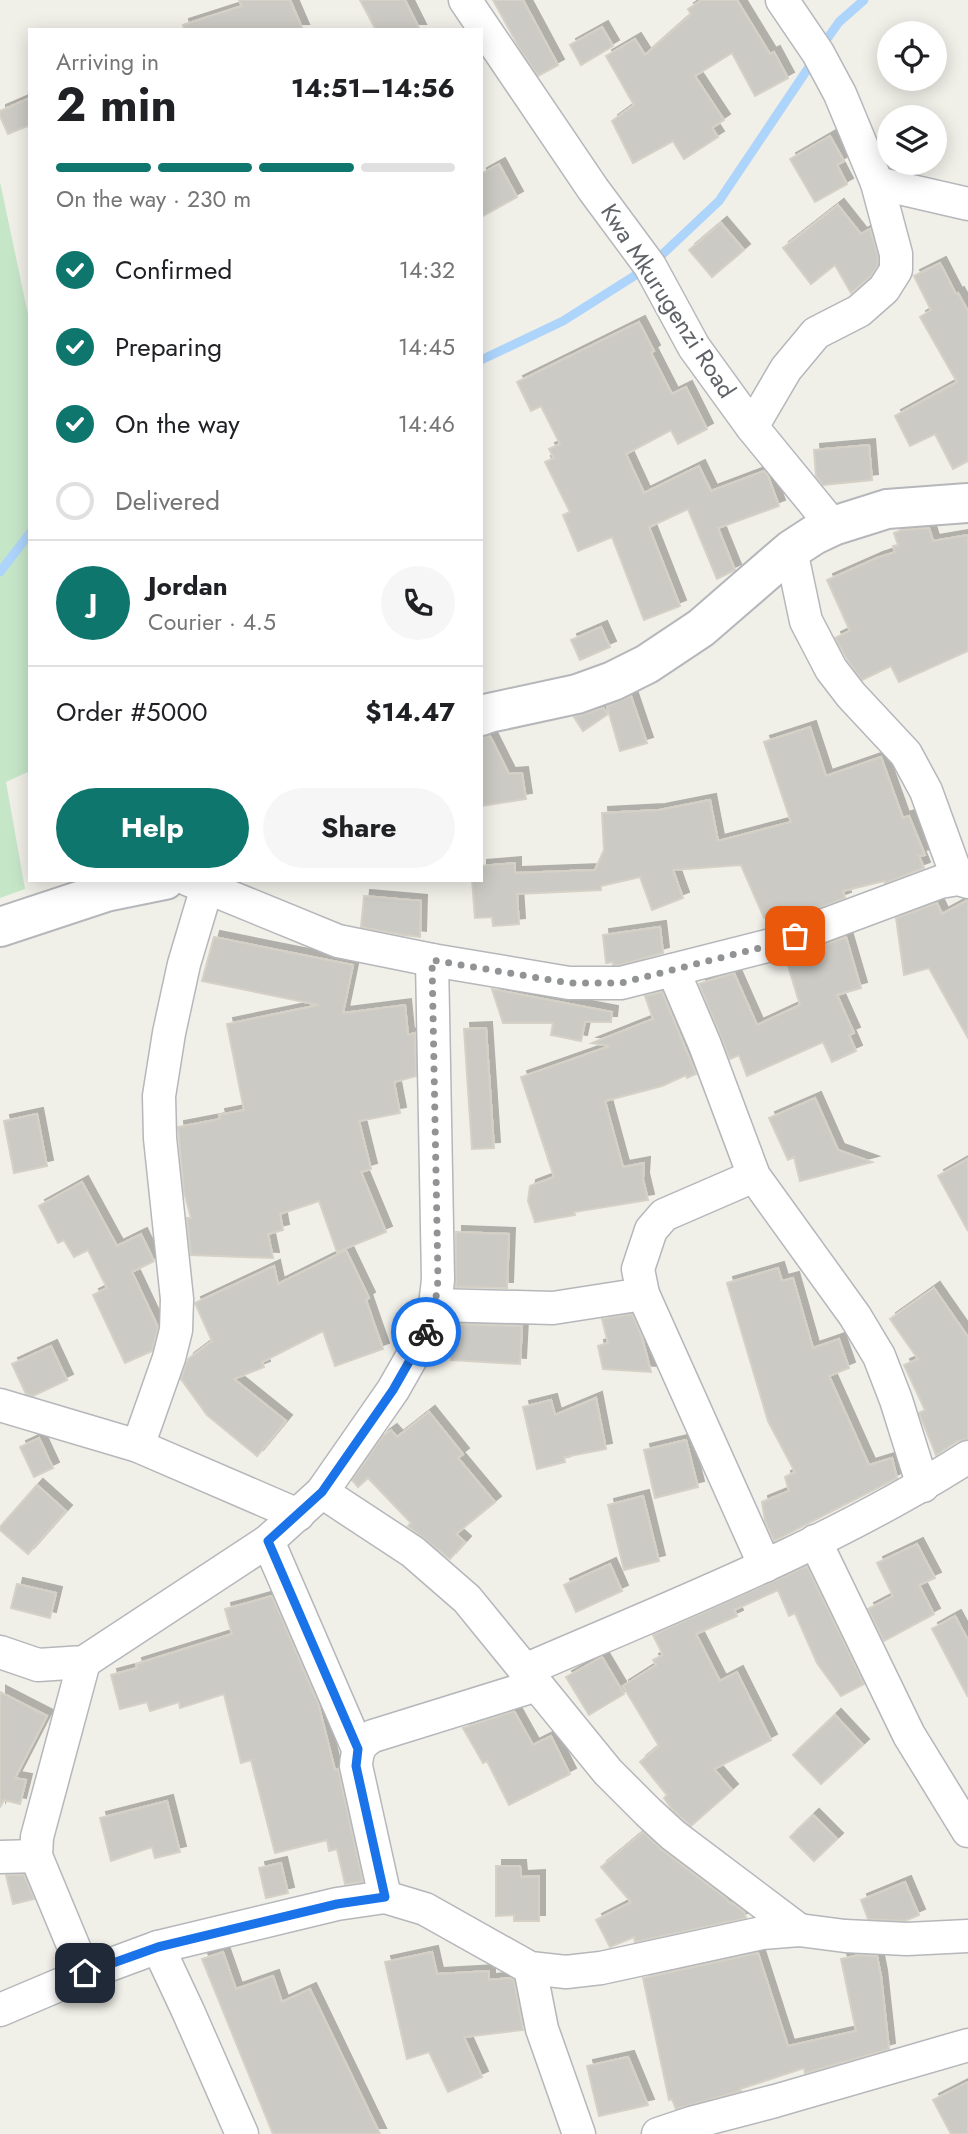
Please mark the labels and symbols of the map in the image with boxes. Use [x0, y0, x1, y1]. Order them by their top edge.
street label: Kwa Mkurugenzi Road [592, 197, 745, 405]
pin [765, 906, 825, 966]
courier [391, 1297, 461, 1367]
pin [55, 1943, 115, 2003]

